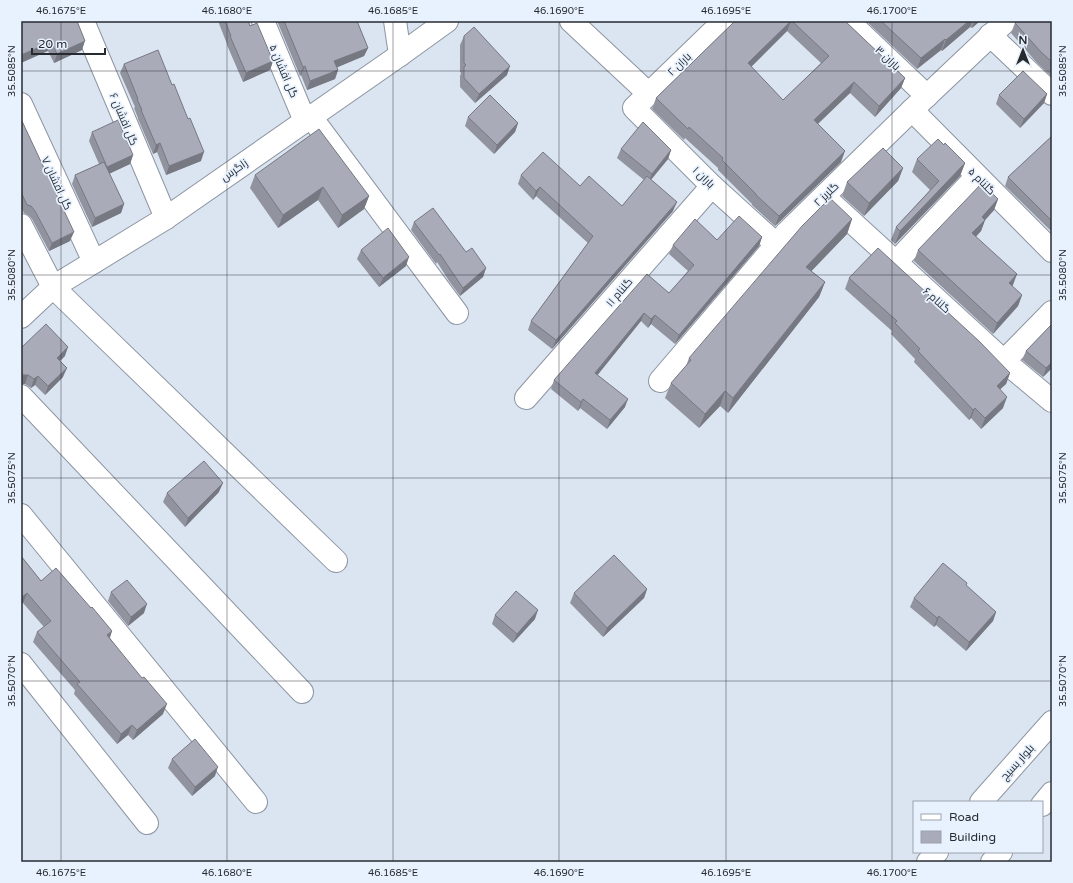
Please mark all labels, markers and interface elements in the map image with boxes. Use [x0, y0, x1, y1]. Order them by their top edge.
text: 46.1675°E [36, 5, 86, 17]
text: 46.1680°E [202, 5, 252, 17]
text: 46.1685°E [368, 5, 418, 17]
text: 46.1690°E [534, 5, 584, 17]
text: 46.1695°E [701, 5, 751, 17]
text: 46.1700°E [867, 5, 917, 17]
scale bar [32, 30, 105, 56]
north arrow [1003, 30, 1043, 70]
text: N [1019, 34, 1027, 47]
text: 20 m [38, 37, 67, 51]
street label: گل افشان ۵ [267, 43, 301, 100]
street label: باران ۳ [872, 43, 903, 73]
text: 35.5085°N [6, 45, 18, 97]
text: 35.5085°N [1057, 45, 1069, 97]
street label: باران ۲ [665, 50, 694, 79]
street label: گل افشان ۶ [107, 91, 140, 147]
street label: گل افشان ۷ [39, 154, 75, 212]
street label: زاگرس [218, 156, 250, 184]
street label: باران ۱ [690, 164, 717, 191]
street label: گلنام ۵ [965, 165, 998, 198]
street label: گلریز ۲ [811, 180, 841, 209]
text: 35.5080°N [6, 249, 18, 301]
text: 35.5080°N [1057, 249, 1069, 301]
street label: گلنام ۱۱ [603, 275, 636, 310]
street label: گلنام ۶ [920, 285, 953, 317]
text: 35.5075°N [6, 452, 18, 504]
text: 35.5075°N [1057, 452, 1069, 504]
text: 35.5070°N [6, 655, 18, 707]
text: 35.5070°N [1057, 655, 1069, 707]
street label: بلوار بسیج [998, 742, 1038, 784]
legend [913, 801, 1043, 853]
text: Road [949, 810, 979, 824]
text: Building [949, 830, 996, 844]
text: 46.1675°E [36, 867, 86, 879]
text: 46.1680°E [202, 867, 252, 879]
text: 46.1685°E [368, 867, 418, 879]
text: 46.1690°E [534, 867, 584, 879]
text: 46.1695°E [701, 867, 751, 879]
text: 46.1700°E [867, 867, 917, 879]

